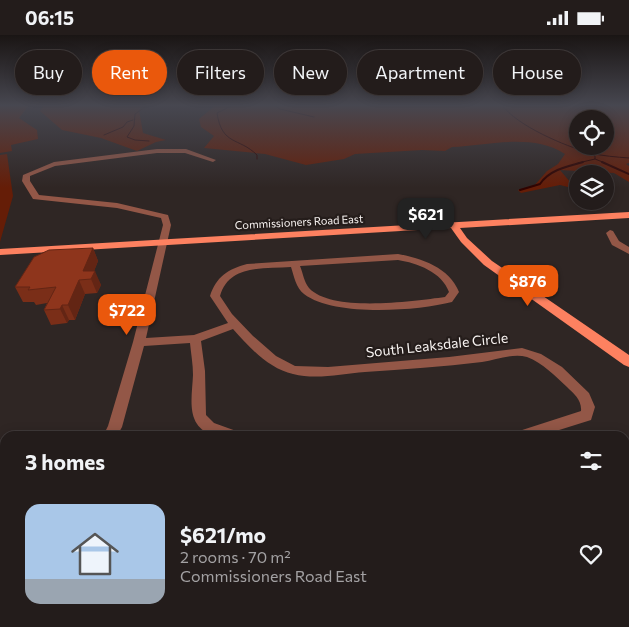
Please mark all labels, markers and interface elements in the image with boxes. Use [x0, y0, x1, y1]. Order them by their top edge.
text: 06:15 [25, 6, 74, 29]
chip: Buy [15, 50, 82, 95]
chip: Rent [92, 50, 167, 95]
chip: Filters [177, 50, 264, 95]
chip: New [274, 50, 347, 95]
chip: Apartment [357, 50, 483, 95]
chip: House [493, 50, 581, 95]
map controls [569, 110, 614, 210]
button: locate [569, 110, 614, 155]
button: layers [569, 165, 614, 210]
pin: $621 [396, 197, 456, 240]
text: $621 [408, 204, 444, 223]
street label: Commissioners Road East [234, 212, 364, 231]
pin: $876 [498, 265, 558, 307]
text: $876 [509, 271, 547, 290]
pin: $722 [97, 293, 157, 336]
text: $722 [109, 300, 145, 319]
street label: South Leaksdale Circle [365, 329, 509, 360]
icon: filters [577, 447, 605, 475]
text: 3 homes [25, 449, 105, 474]
text: $621/mo [180, 522, 266, 547]
icon: home [65, 524, 125, 584]
icon: heart [577, 540, 605, 568]
text: 2 rooms · 70 m² [180, 547, 291, 566]
text: Commissioners Road East [180, 566, 367, 585]

